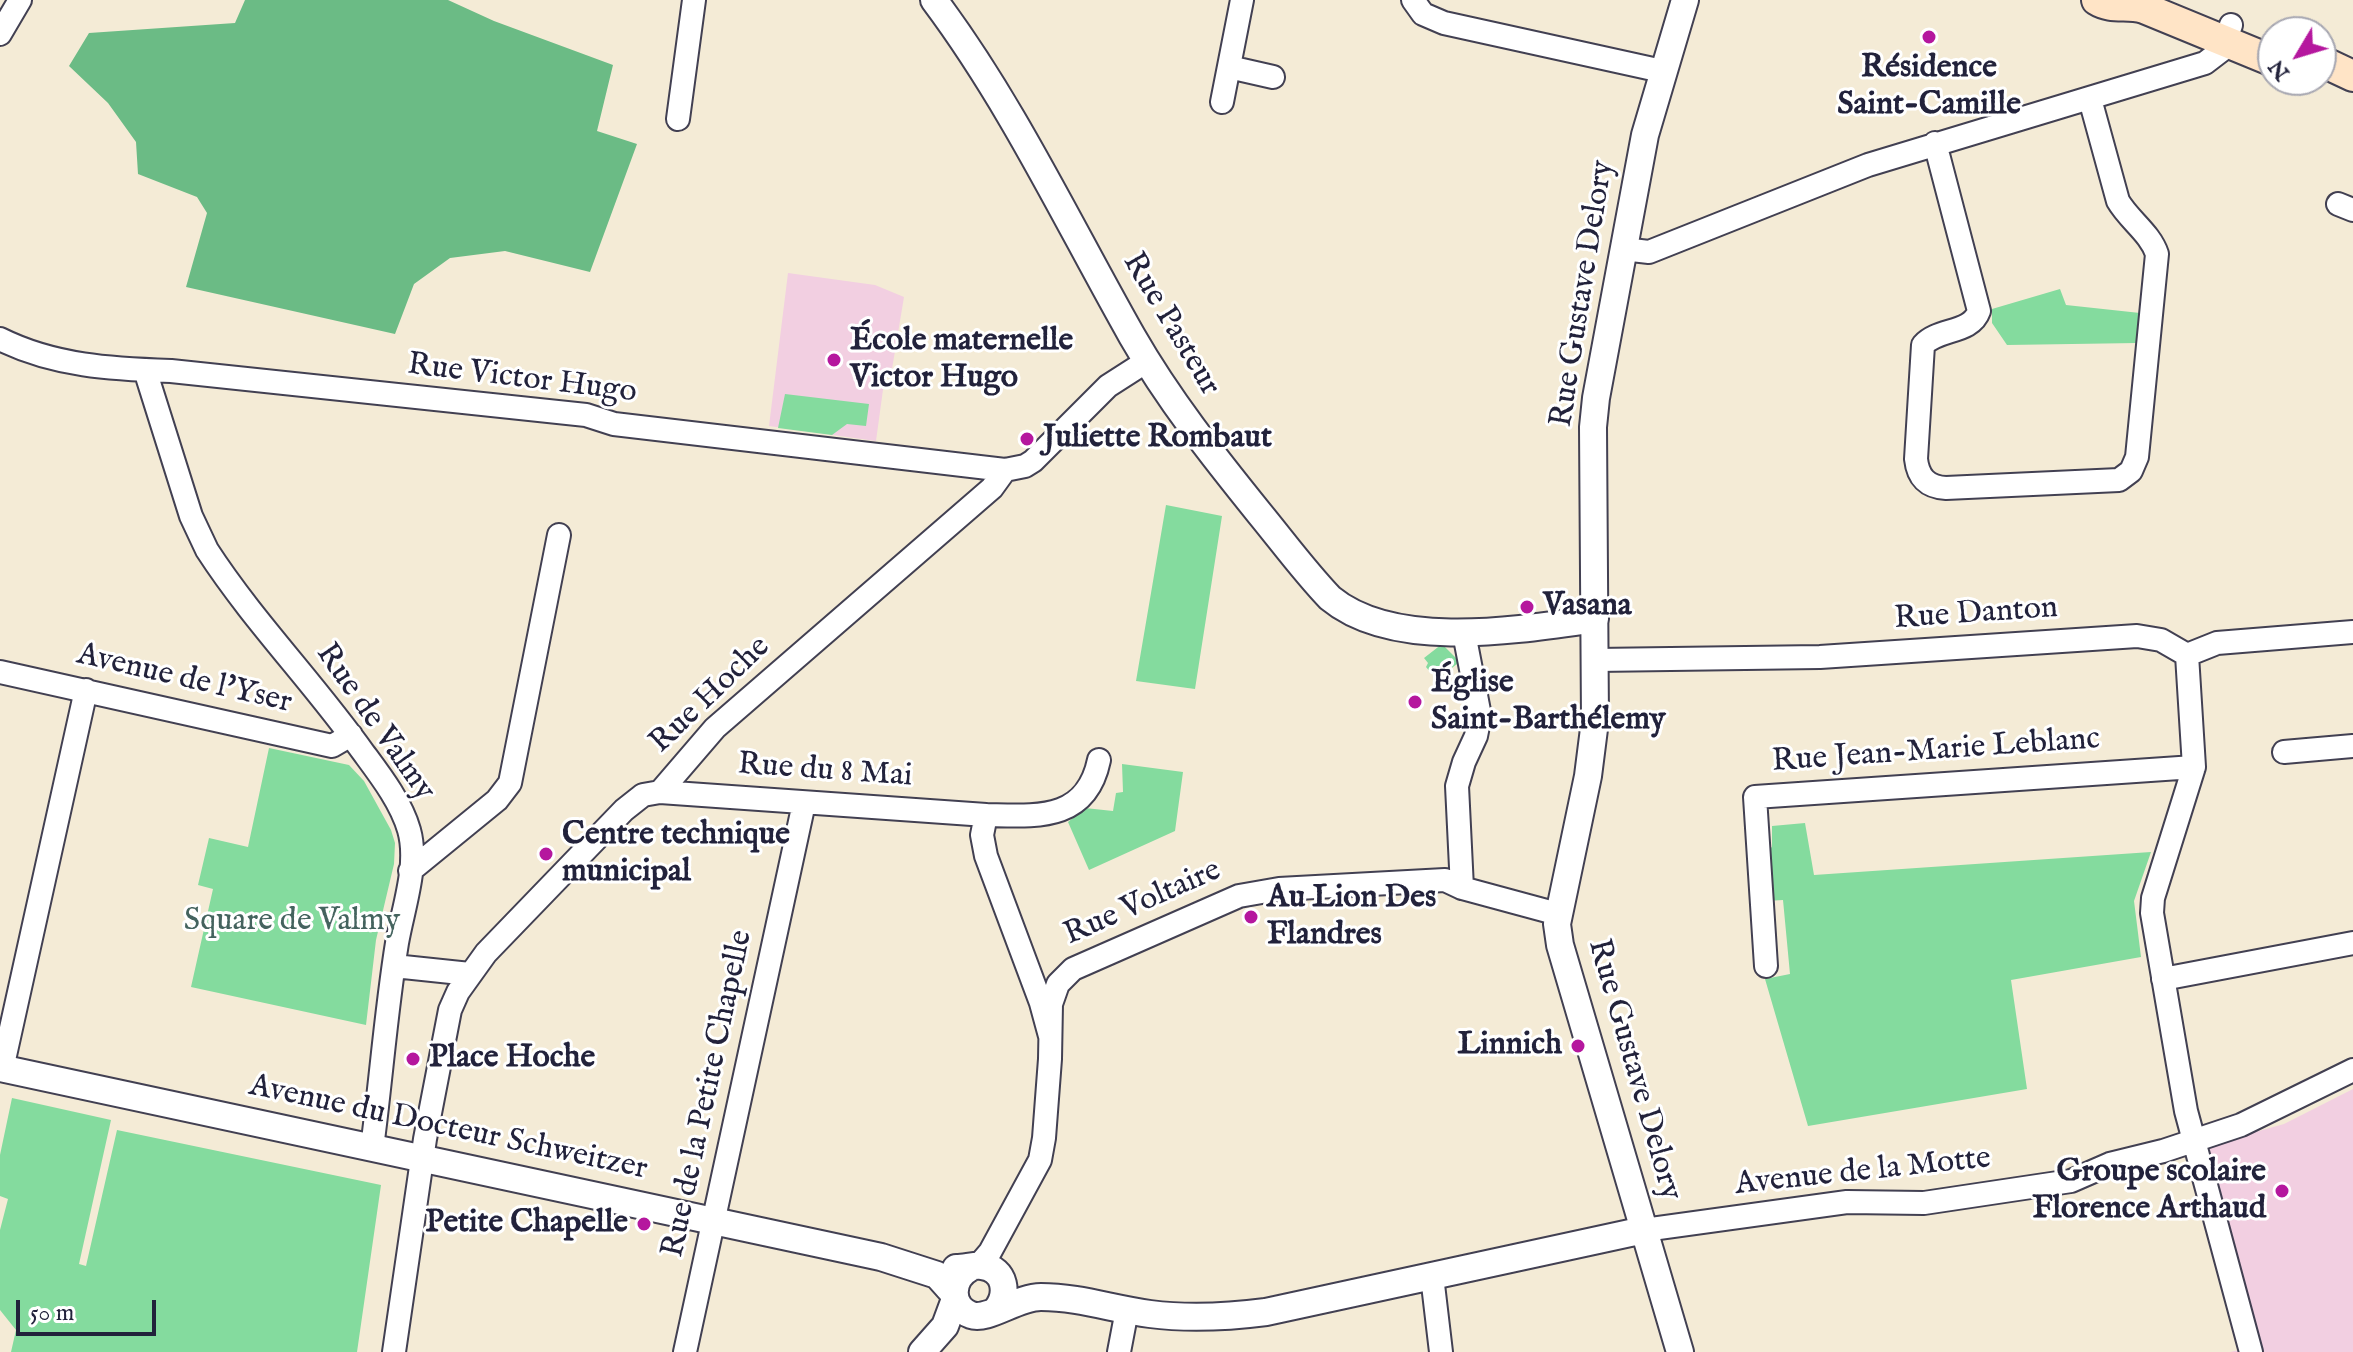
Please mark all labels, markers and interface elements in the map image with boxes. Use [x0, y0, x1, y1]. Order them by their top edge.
north arrow [2257, 16, 2337, 96]
marker: Résidence Saint-Camille [1920, 28, 1938, 46]
place label: Résidence Saint-Camille [1837, 50, 2021, 125]
text: N [2263, 53, 2297, 86]
street label: Rue Gustave Delory [1544, 158, 1624, 430]
street label: Rue Pasteur [1112, 247, 1228, 403]
place label: École maternelle Victor Hugo [850, 323, 1073, 398]
street label: Rue Victor Hugo [405, 347, 639, 413]
marker: École maternelle Victor Hugo [825, 351, 843, 369]
place label: Juliette Rombaut [1043, 420, 1272, 458]
marker: Juliette Rombaut [1018, 430, 1036, 448]
place label: Vasana [1543, 588, 1632, 626]
street label: Rue Danton [1893, 590, 2059, 640]
marker: Vasana [1518, 598, 1536, 616]
street label: Rue Hoche [643, 629, 779, 763]
street label: Avenue de l'Yser [73, 637, 295, 723]
street label: Rue de Valmy [306, 637, 442, 809]
place label: Église Saint-Barthélemy [1431, 665, 1665, 740]
marker: Église Saint-Barthélemy [1406, 693, 1424, 711]
street label: Rue Jean-Marie Leblanc [1771, 721, 2101, 783]
street label: Rue du 8 Mai [736, 747, 914, 797]
place label: Centre technique municipal [562, 817, 790, 892]
marker: Centre technique municipal [537, 845, 555, 863]
street label: Rue Voltaire [1059, 852, 1227, 956]
place label: Au Lion Des Flandres [1267, 880, 1436, 955]
park label: Square de Valmy [184, 903, 400, 941]
marker: Au Lion Des Flandres [1242, 908, 1260, 926]
street label: Rue de la Petite Chapelle [656, 927, 762, 1261]
street label: Rue Gustave Delory [1577, 935, 1689, 1205]
place label: Linnich [1457, 1027, 1562, 1065]
marker: Linnich [1569, 1037, 1587, 1055]
place label: Place Hoche [429, 1040, 595, 1078]
marker: Place Hoche [404, 1050, 422, 1068]
street label: Avenue du Docteur Schweitzer [245, 1068, 651, 1190]
street label: Avenue de la Motte [1733, 1140, 1993, 1206]
place label: Groupe scolaire Florence Arthaud [2032, 1154, 2266, 1229]
marker: Groupe scolaire Florence Arthaud [2273, 1182, 2291, 1200]
place label: Petite Chapelle [425, 1205, 628, 1243]
marker: Petite Chapelle [635, 1215, 653, 1233]
scale bar [20, 1284, 160, 1334]
text: 50 m [30, 1298, 74, 1329]

